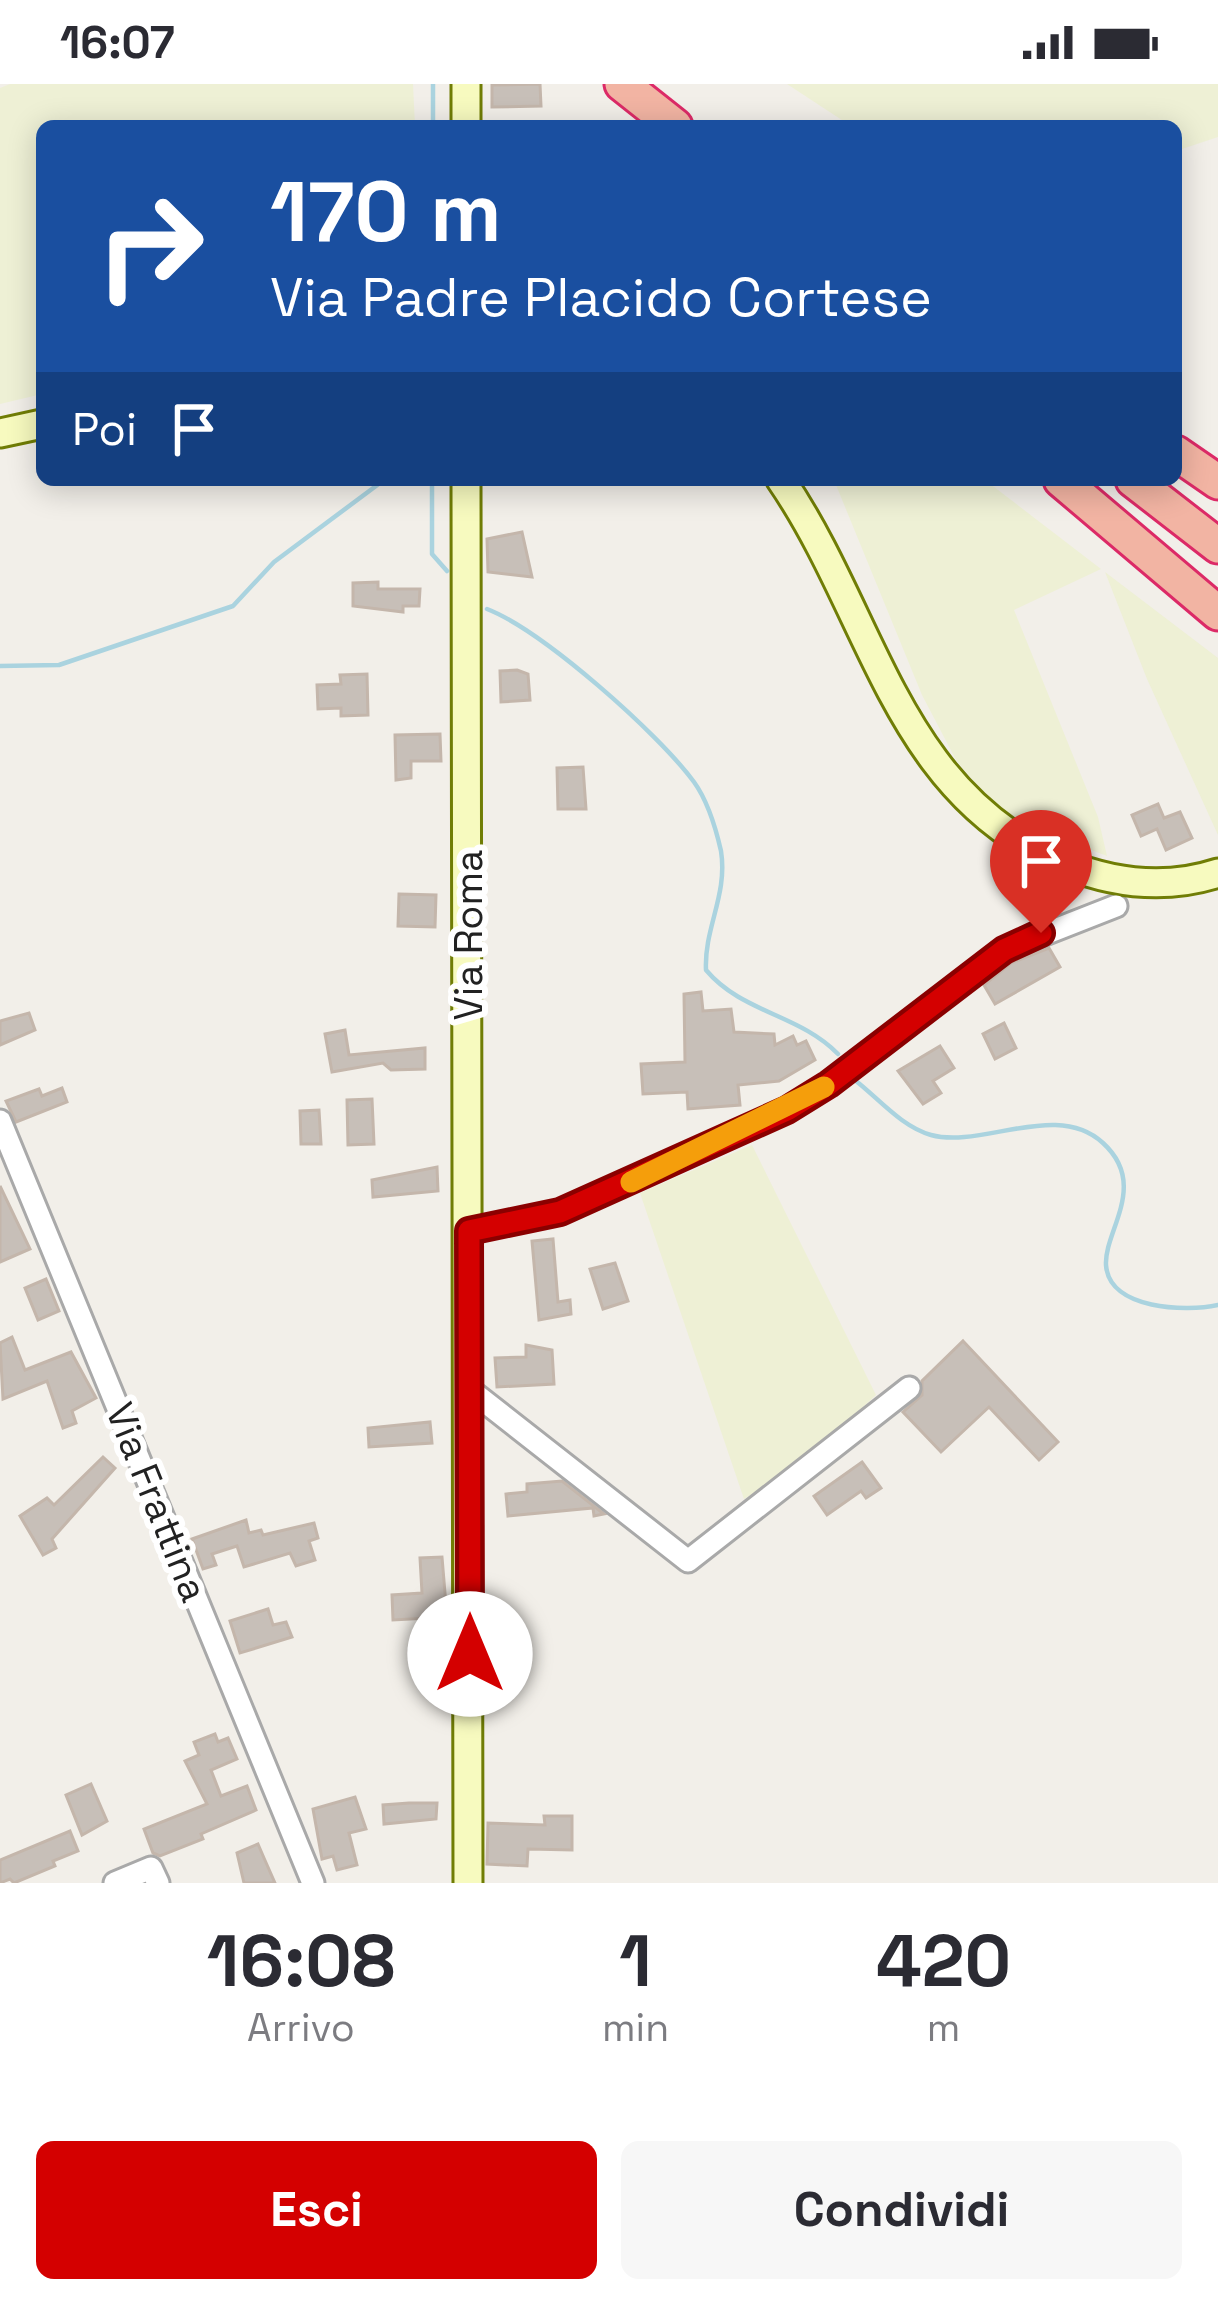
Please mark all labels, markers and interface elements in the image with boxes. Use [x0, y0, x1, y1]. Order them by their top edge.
text: 16:07 [60, 14, 175, 71]
text: 170 m [270, 158, 502, 266]
icon: right [72, 168, 228, 324]
text: Via Padre Placido Cortese [270, 263, 932, 332]
icon: arrive [161, 396, 227, 462]
text: Poi [72, 401, 137, 458]
pin [990, 810, 1092, 933]
icon: arrive [1008, 828, 1074, 894]
street label: Via Roma [444, 850, 493, 1020]
street label: Via Frattina [95, 1395, 219, 1609]
position arrow [407, 1591, 533, 1717]
text: 16:08 [207, 1915, 395, 2007]
text: 1 [619, 1915, 652, 2007]
text: 420 [876, 1915, 1011, 2007]
text: Arrivo [247, 2003, 355, 2052]
text: min [602, 2003, 669, 2052]
text: m [927, 2003, 960, 2052]
button: Esci [36, 2141, 597, 2279]
button: Condividi [621, 2141, 1182, 2279]

